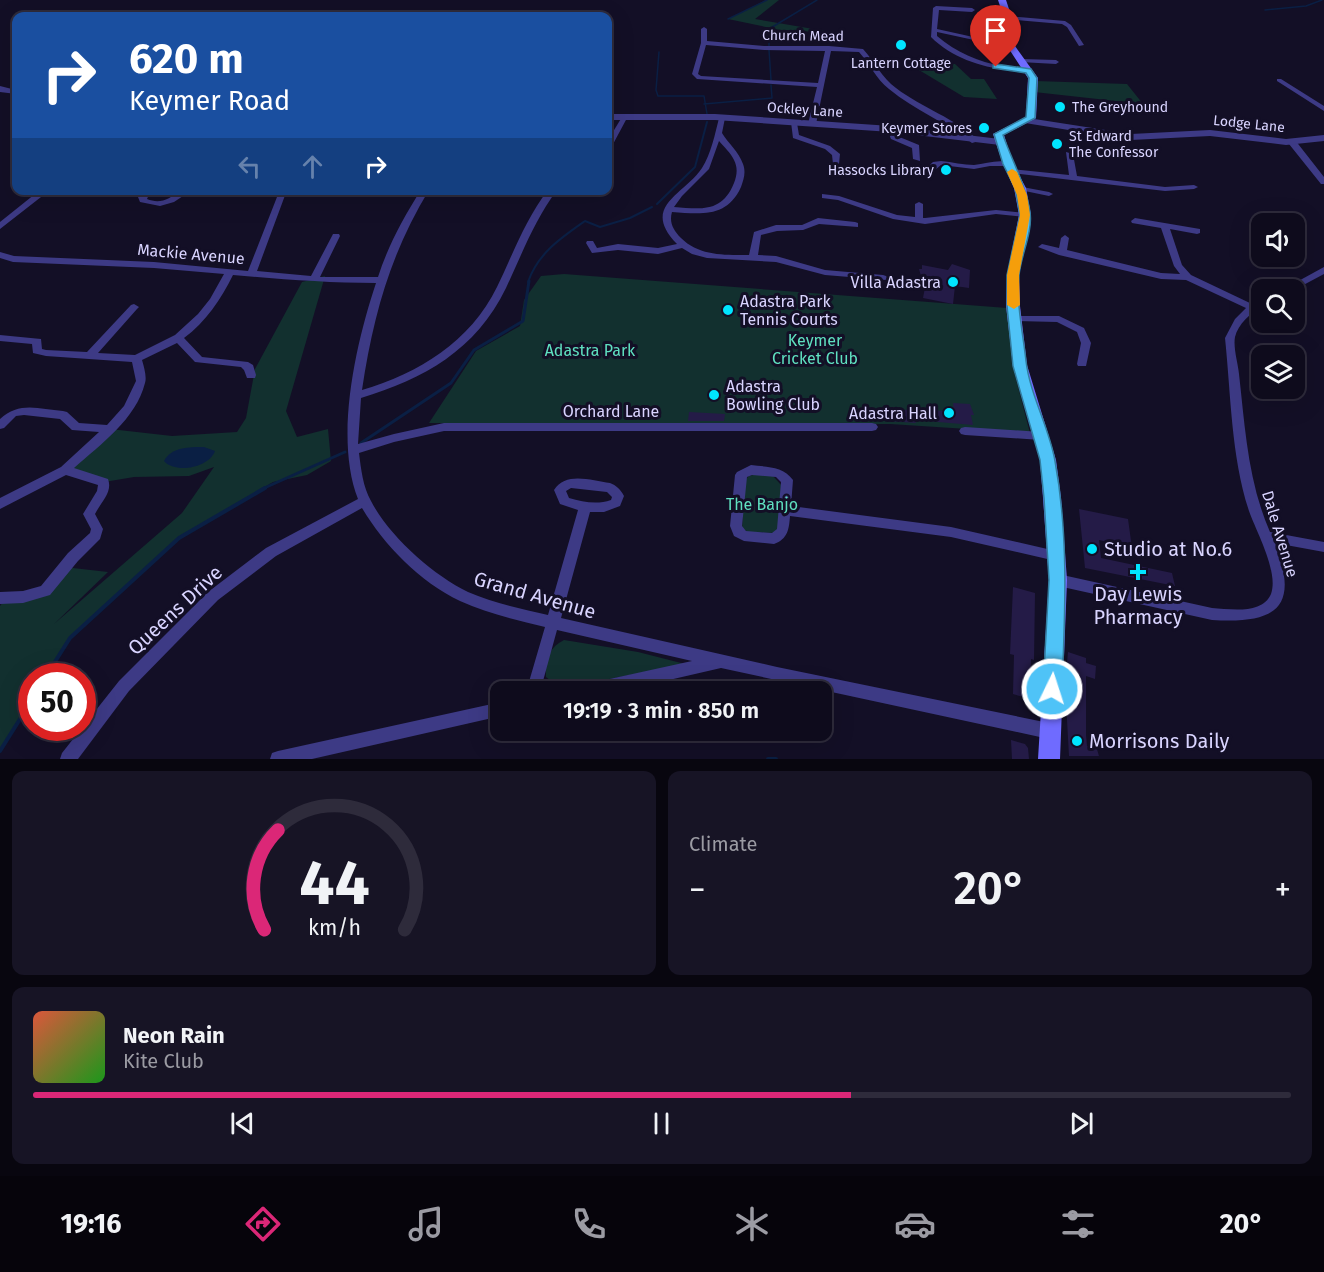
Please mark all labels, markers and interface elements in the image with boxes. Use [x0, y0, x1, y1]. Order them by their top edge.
pin [970, 5, 1021, 67]
icon: arrive [979, 14, 1012, 47]
street label: Church Mead [762, 27, 844, 45]
text: 620 m [129, 34, 244, 84]
icon: right [30, 36, 108, 114]
marker: Lantern Cottage [894, 38, 908, 52]
place label: Lantern Cottage [851, 55, 951, 72]
text: Keymer Road [129, 85, 290, 117]
street label: Ockley Lane [766, 99, 844, 121]
place label: The Greyhound [1072, 99, 1168, 116]
marker: The Greyhound [1053, 100, 1067, 114]
street label: Lodge Lane [1212, 112, 1286, 136]
place label: Keymer Stores [881, 120, 972, 137]
marker: Keymer Stores [977, 121, 991, 135]
place label: St Edward The Confessor [1069, 128, 1159, 161]
marker: St Edward The Confessor [1050, 137, 1064, 151]
icon: left [233, 150, 266, 183]
icon: ahead [296, 150, 329, 183]
icon: right [359, 150, 392, 183]
place label: Hassocks Library [828, 162, 934, 179]
marker: Hassocks Library [939, 163, 953, 177]
map controls [1251, 213, 1305, 399]
button: sound [1251, 213, 1305, 267]
street label: Mackie Avenue [137, 240, 245, 268]
place label: Villa Adastra [851, 273, 941, 292]
marker: Villa Adastra [946, 275, 960, 289]
button: search [1251, 279, 1305, 333]
place label: Adastra Park Tennis Courts [740, 292, 838, 329]
marker: Adastra Park Tennis Courts [721, 303, 735, 317]
park label: Keymer Cricket Club [772, 331, 858, 368]
park label: Adastra Park [545, 341, 636, 360]
button: layers [1251, 345, 1305, 399]
place label: Adastra Bowling Club [726, 377, 820, 414]
marker: Adastra Bowling Club [707, 388, 721, 402]
street label: Orchard Lane [563, 402, 659, 421]
place label: Adastra Hall [849, 404, 937, 423]
marker: Adastra Hall [942, 406, 956, 420]
street label: Dale Avenue [1258, 488, 1302, 580]
park label: The Banjo [726, 495, 798, 514]
place label: Studio at No.6 [1104, 537, 1232, 561]
marker: Studio at No.6 [1085, 542, 1099, 556]
street label: Queens Drive [123, 560, 227, 660]
marker: Day Lewis Pharmacy [1131, 565, 1145, 579]
street label: Grand Avenue [471, 566, 599, 624]
place label: Day Lewis Pharmacy [1094, 582, 1183, 629]
position arrow [1020, 657, 1084, 721]
speed limit sign: 50 [18, 663, 96, 741]
text: 19:19 · 3 min · 850 m [563, 697, 759, 724]
place label: Morrisons Daily [1089, 729, 1230, 753]
marker: Morrisons Daily [1070, 734, 1084, 748]
text: Climate [689, 832, 757, 856]
text: 44 [299, 846, 369, 921]
text: 20° [954, 862, 1026, 916]
text: − [689, 870, 706, 910]
text: + [1275, 870, 1291, 910]
text: km/h [307, 915, 361, 941]
text: Neon Rain [123, 1022, 225, 1049]
text: Kite Club [123, 1049, 204, 1073]
icon: previous [226, 1107, 259, 1140]
icon: pause [645, 1107, 678, 1140]
icon: next [1065, 1107, 1098, 1140]
icon: directions [242, 1203, 284, 1245]
icon: music [405, 1203, 447, 1245]
icon: phone [568, 1203, 610, 1245]
icon: climate [731, 1203, 773, 1245]
icon: car [894, 1203, 936, 1245]
icon: filters [1057, 1203, 1099, 1245]
text: 19:16 [60, 1208, 121, 1240]
text: 20° [1220, 1208, 1263, 1240]

